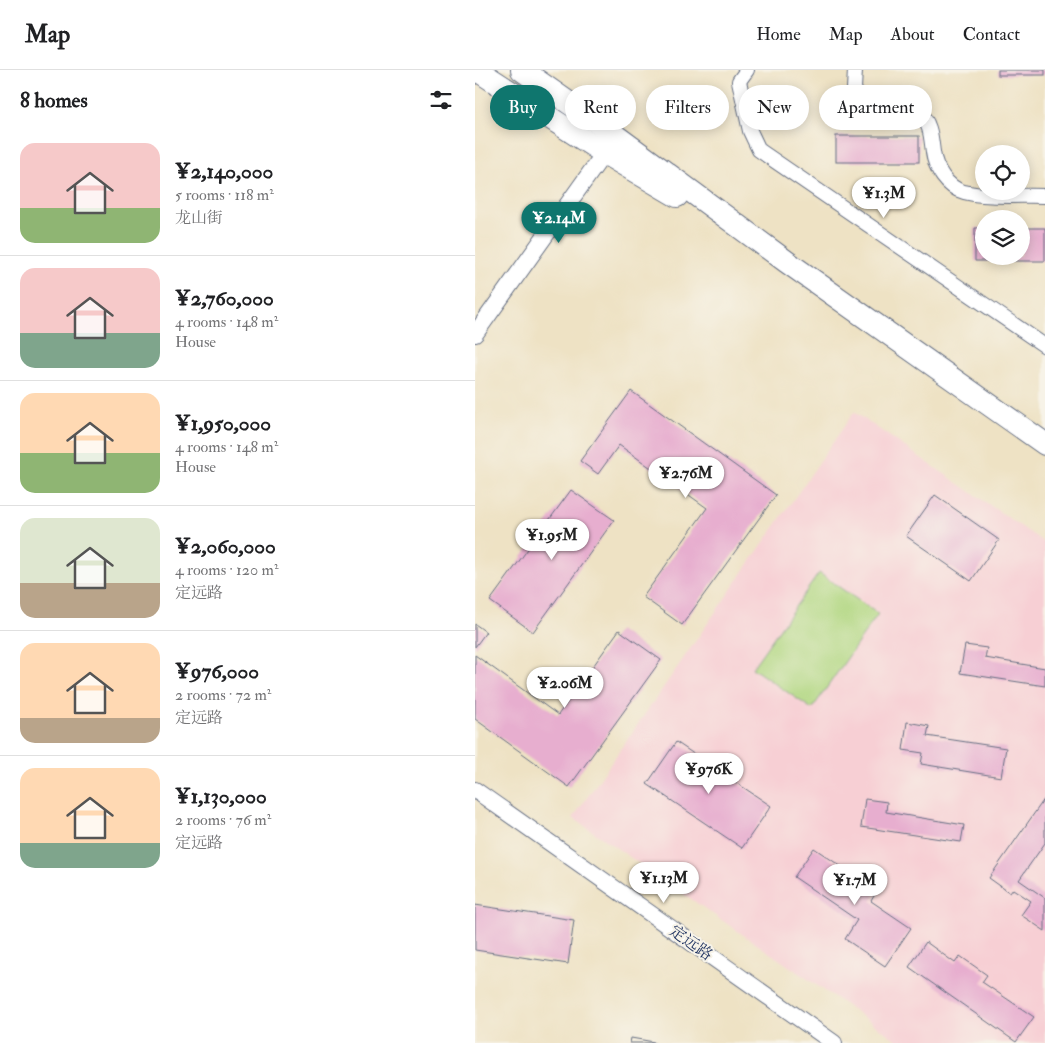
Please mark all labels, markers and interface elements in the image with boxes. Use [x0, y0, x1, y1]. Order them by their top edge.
text: Map [25, 19, 70, 50]
text: Home [756, 23, 801, 46]
text: Map [829, 23, 863, 46]
text: About [891, 23, 935, 46]
text: Contact [963, 23, 1020, 46]
chip: Buy [490, 85, 555, 130]
chip: Rent [565, 85, 636, 130]
chip: Filters [646, 85, 729, 130]
chip: New [739, 85, 809, 130]
chip: Apartment [819, 85, 932, 130]
icon: filters [427, 86, 455, 114]
text: 8 homes [20, 87, 88, 114]
map controls [975, 145, 1030, 265]
button: locate [975, 145, 1030, 200]
text: ¥2,140,000 [175, 158, 273, 185]
icon: home [60, 163, 120, 223]
pin: ¥1.3M [849, 176, 919, 219]
text: ¥1.3M [863, 183, 905, 203]
text: 5 rooms · 118 m² [175, 185, 274, 205]
pin: ¥2.14M [518, 202, 600, 244]
text: 龙山街 [175, 208, 223, 228]
text: ¥2.14M [532, 208, 586, 228]
button: layers [975, 210, 1030, 265]
text: ¥2,760,000 [175, 285, 274, 312]
icon: home [60, 288, 120, 348]
text: 4 rooms · 148 m² [175, 312, 278, 332]
text: House [175, 332, 216, 352]
text: ¥1,950,000 [175, 410, 271, 437]
icon: home [60, 413, 120, 473]
text: 4 rooms · 148 m² [175, 437, 278, 457]
pin: ¥2.76M [645, 456, 727, 499]
text: House [175, 457, 216, 477]
text: ¥2.76M [659, 463, 713, 483]
pin: ¥1.95M [511, 518, 593, 561]
text: ¥1.95M [526, 525, 578, 545]
text: ¥2,060,000 [175, 533, 276, 560]
icon: home [60, 538, 120, 598]
text: 4 rooms · 120 m² [175, 560, 278, 580]
text: 定远路 [175, 583, 223, 603]
text: ¥976,000 [175, 658, 259, 685]
icon: home [60, 663, 120, 723]
pin: ¥2.06M [524, 666, 606, 709]
text: ¥2.06M [538, 673, 593, 693]
text: 2 rooms · 72 m² [175, 685, 271, 705]
text: 定远路 [175, 708, 223, 728]
pin: ¥976K [674, 752, 744, 795]
text: ¥976K [686, 759, 732, 779]
text: ¥1,130,000 [175, 783, 267, 810]
icon: home [60, 788, 120, 848]
text: 2 rooms · 76 m² [175, 810, 271, 830]
text: 定远路 [175, 833, 223, 853]
pin: ¥1.13M [623, 862, 705, 904]
pin: ¥1.7M [820, 864, 890, 906]
text: ¥1.13M [640, 868, 688, 888]
text: ¥1.7M [833, 870, 877, 890]
street label: 定远路 [666, 921, 716, 965]

